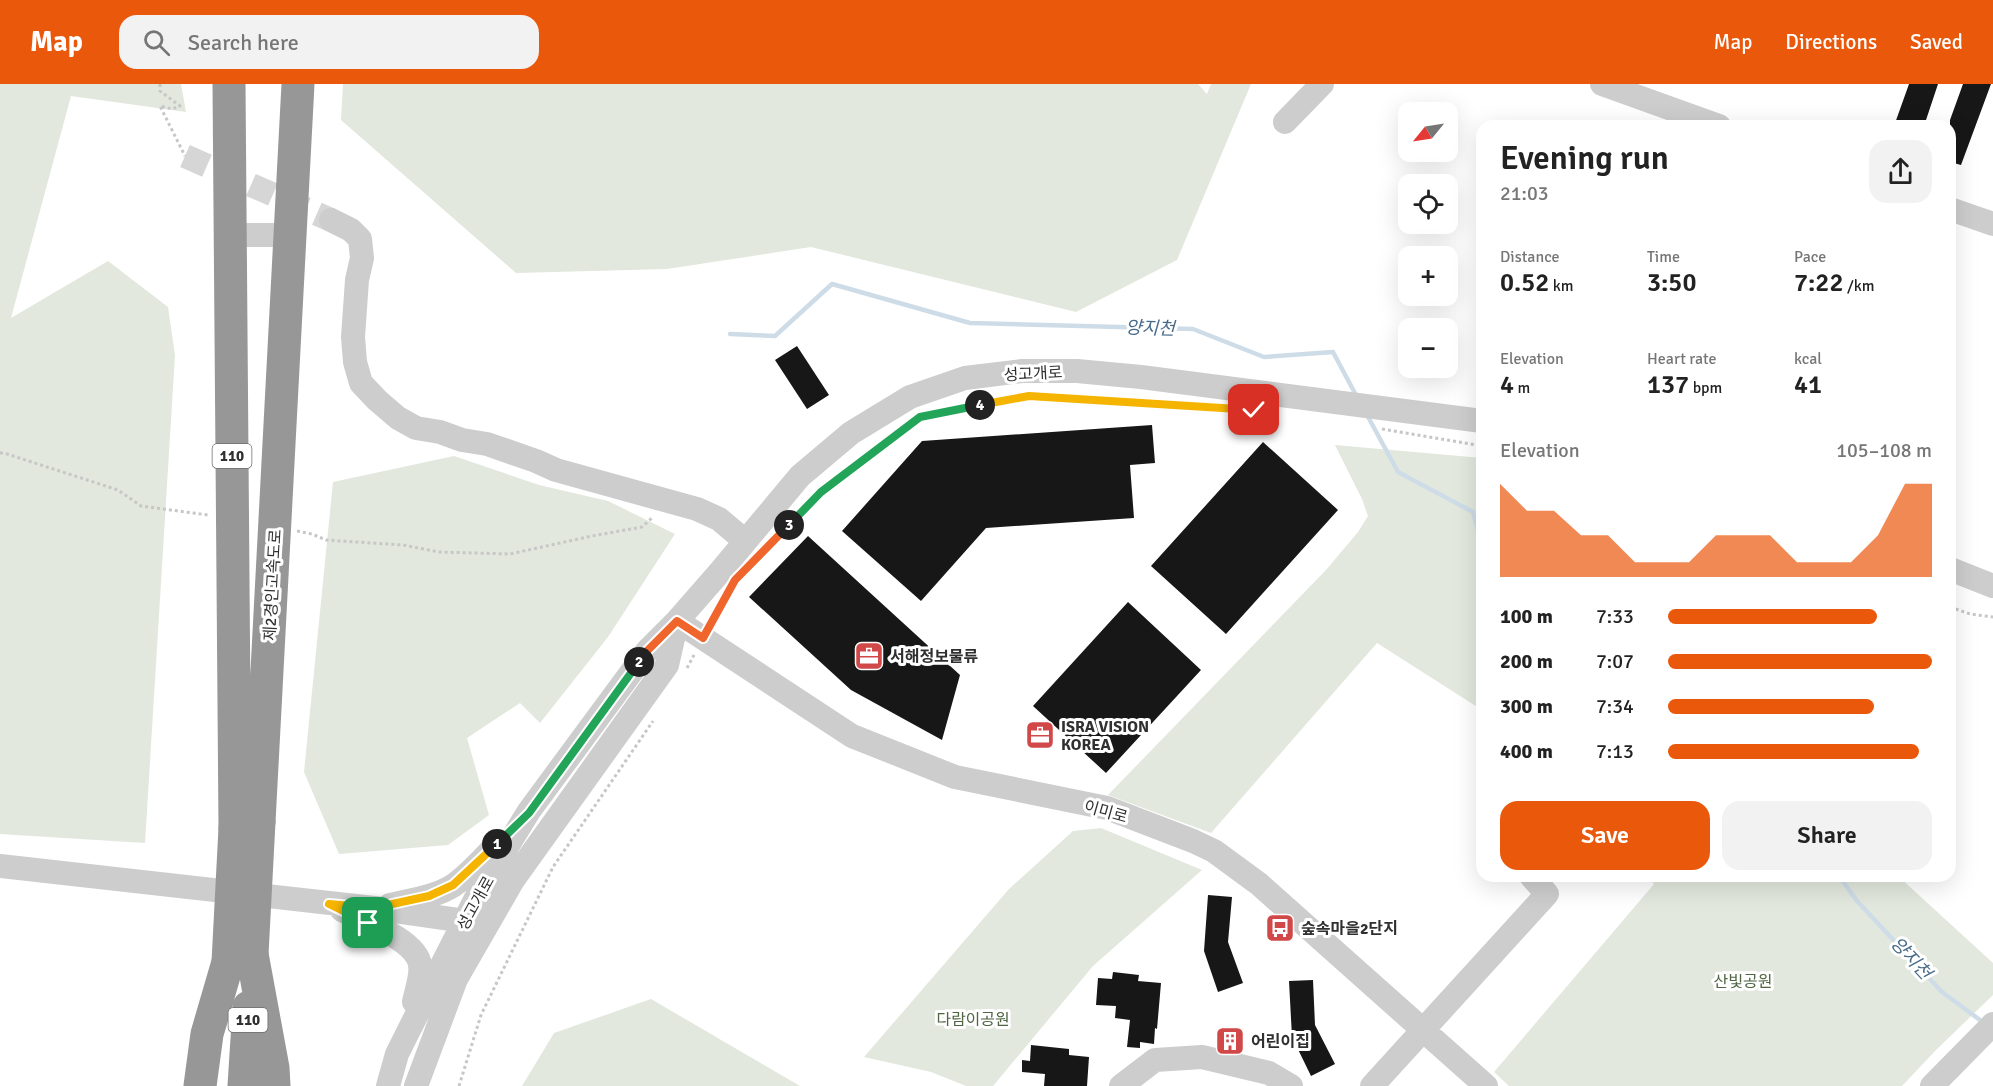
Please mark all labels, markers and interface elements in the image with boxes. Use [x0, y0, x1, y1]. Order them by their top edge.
search box [119, 15, 539, 69]
text: Map [30, 25, 83, 59]
icon: search [140, 26, 173, 59]
text: Search here [188, 29, 299, 56]
text: Map [1714, 29, 1752, 55]
text: Directions [1785, 29, 1877, 55]
text: Saved [1910, 29, 1963, 55]
north arrow [1398, 102, 1458, 162]
map controls [1398, 102, 1458, 378]
text: Evening run [1500, 138, 1669, 179]
button: share [1869, 140, 1932, 203]
button: locate [1398, 174, 1458, 234]
text: 21:03 [1500, 181, 1549, 206]
button: + [1398, 246, 1458, 306]
text: Distance [1500, 247, 1560, 267]
text: Time [1647, 247, 1680, 267]
text: Pace [1794, 247, 1826, 267]
text: 0.52 [1500, 267, 1549, 299]
text: 3:50 [1647, 267, 1696, 299]
text: 7:22 [1794, 267, 1843, 299]
text: km [1549, 276, 1574, 296]
text: /km [1843, 276, 1875, 296]
water label: 양지천 [1125, 316, 1178, 340]
button: − [1398, 318, 1458, 378]
text: Elevation [1500, 349, 1564, 369]
text: Heart rate [1647, 349, 1716, 369]
text: kcal [1794, 349, 1822, 369]
street label: 성고개로 [1003, 362, 1063, 386]
text: 4 [1500, 369, 1514, 401]
text: 137 [1647, 369, 1689, 401]
text: 41 [1794, 369, 1822, 401]
text: m [1514, 378, 1530, 398]
text: bpm [1689, 378, 1722, 398]
pin [1228, 384, 1279, 435]
pin: 4 [965, 390, 995, 420]
icon: check [1237, 393, 1270, 426]
text: 4 [976, 395, 984, 415]
text: Elevation [1500, 438, 1580, 463]
text: 105–108 m [1836, 438, 1932, 463]
road number: 110 [212, 444, 252, 468]
pin: 3 [774, 510, 804, 540]
text: 3 [785, 515, 793, 535]
street label: 제2경인고속도로 [260, 528, 286, 641]
text: 100 m [1500, 604, 1553, 629]
text: 7:33 [1596, 604, 1634, 629]
office icon: 서해정보물류 [853, 640, 885, 672]
pin: 2 [624, 647, 654, 677]
place label: 서해정보물류 [890, 647, 978, 667]
text: 200 m [1500, 649, 1553, 674]
text: 7:07 [1596, 649, 1634, 674]
text: 2 [635, 652, 643, 672]
text: 300 m [1500, 694, 1553, 719]
text: 7:34 [1596, 694, 1634, 719]
place label: ISRA VISION KOREA [1061, 717, 1149, 755]
office icon: ISRA VISION KOREA [1024, 719, 1056, 751]
text: 400 m [1500, 739, 1553, 764]
text: 7:13 [1596, 739, 1634, 764]
street label: 이미로 [1082, 796, 1130, 828]
button: Save [1500, 801, 1710, 870]
button: Share [1722, 801, 1932, 870]
pin: 1 [482, 829, 512, 859]
text: 1 [493, 834, 501, 854]
street label: 성고개로 [453, 873, 499, 934]
pin [342, 897, 393, 948]
icon: arrive [351, 906, 384, 939]
bus stop icon: 숲속마을2단지 [1264, 912, 1296, 944]
place label: 숲속마을2단지 [1301, 919, 1398, 939]
water label: 양지천 [1886, 932, 1938, 985]
park label: 산빛공원 [1714, 972, 1772, 992]
road number: 110 [228, 1008, 268, 1032]
park label: 다람이공원 [936, 1010, 1010, 1030]
building icon: 어린이집 [1214, 1025, 1246, 1057]
place label: 어린이집 [1251, 1032, 1310, 1052]

